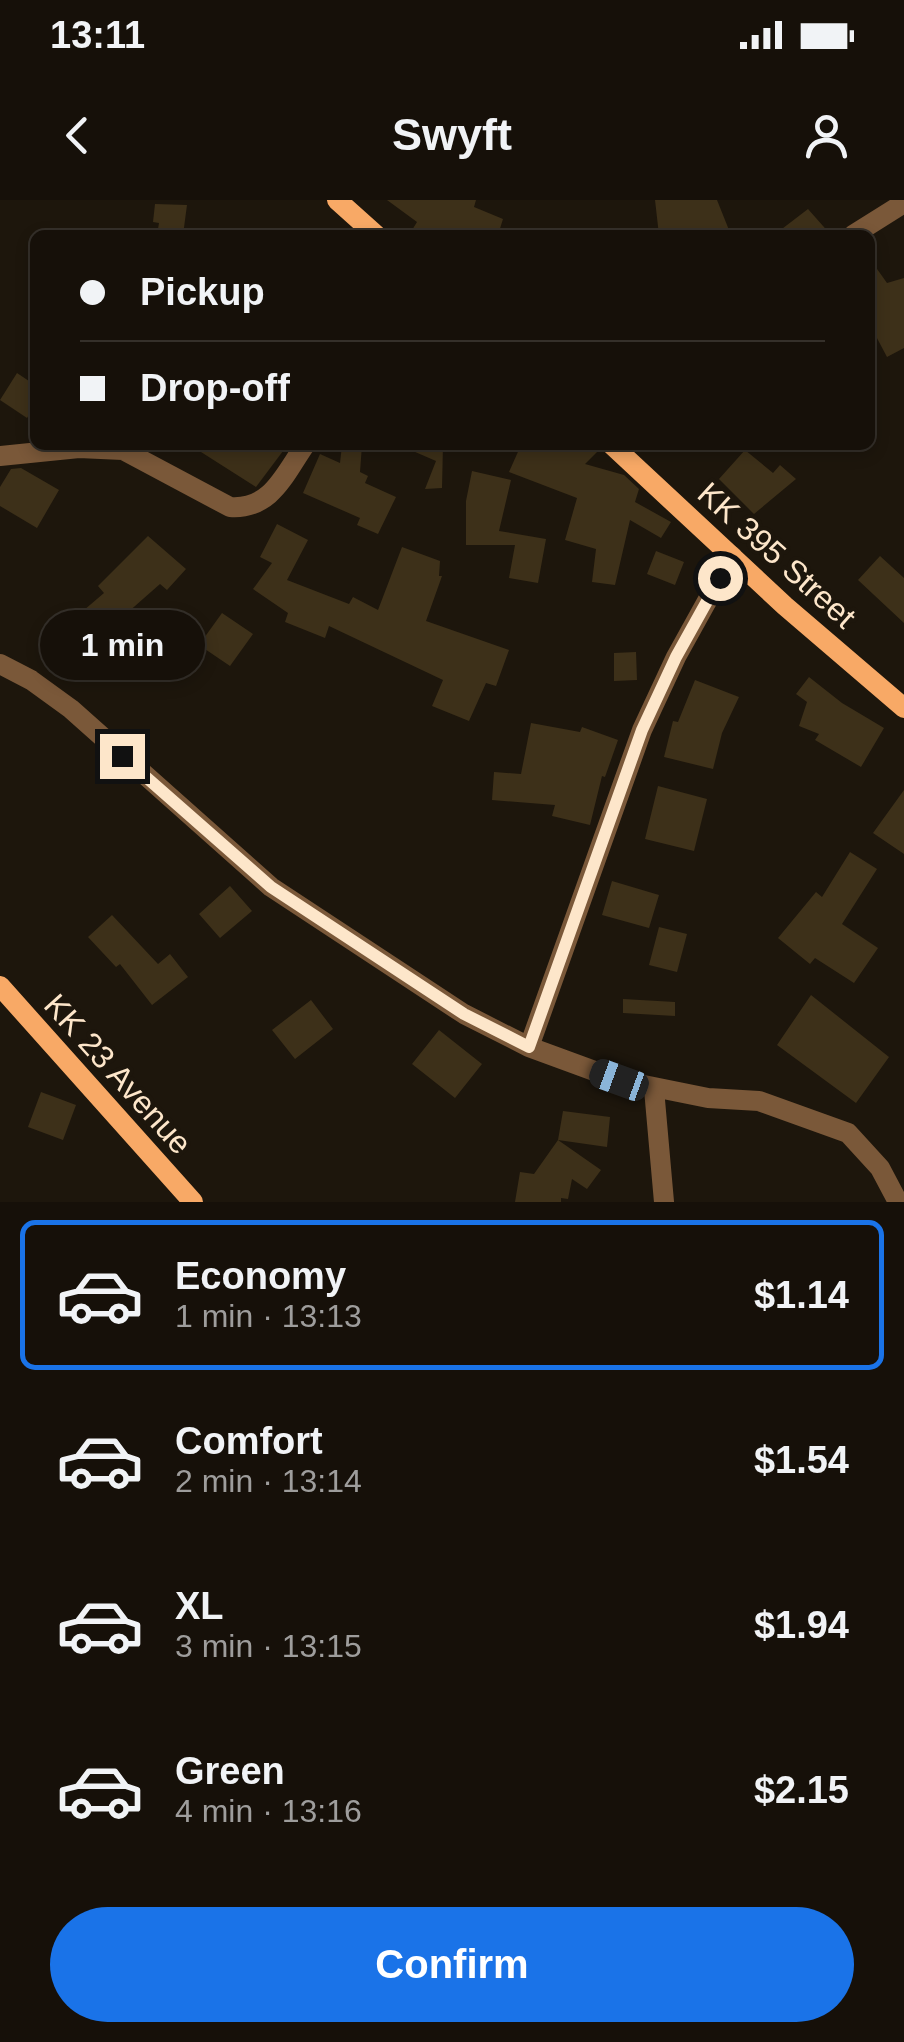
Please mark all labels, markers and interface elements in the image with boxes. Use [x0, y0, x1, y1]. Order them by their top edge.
text: 13:11 [50, 14, 145, 56]
icon: back [50, 108, 105, 163]
icon: person [799, 108, 854, 163]
text: Swyft [392, 109, 512, 160]
text: Pickup [140, 271, 265, 313]
text: Drop-off [140, 367, 290, 409]
street label: KK 395 Street [691, 475, 863, 635]
route start [698, 556, 743, 601]
callout: 1 min [39, 611, 204, 681]
text: 1 min [81, 627, 164, 663]
route end [100, 734, 145, 779]
street label: KK 23 Avenue [37, 987, 199, 1161]
car [586, 1056, 652, 1104]
icon: car [55, 1250, 145, 1340]
text: Economy [175, 1255, 346, 1297]
text: $1.14 [754, 1274, 849, 1316]
text: 1 min · 13:13 [175, 1298, 362, 1334]
icon: car [55, 1415, 145, 1505]
text: Comfort [175, 1420, 323, 1462]
text: $1.54 [754, 1439, 849, 1481]
text: 2 min · 13:14 [175, 1463, 362, 1499]
icon: car [55, 1580, 145, 1670]
text: XL [175, 1585, 224, 1627]
text: $1.94 [754, 1604, 849, 1646]
text: 3 min · 13:15 [175, 1628, 362, 1664]
icon: car [55, 1745, 145, 1835]
text: Green [175, 1750, 285, 1792]
text: $2.15 [754, 1769, 849, 1811]
text: 4 min · 13:16 [175, 1793, 362, 1829]
button: Confirm [50, 1907, 854, 2022]

